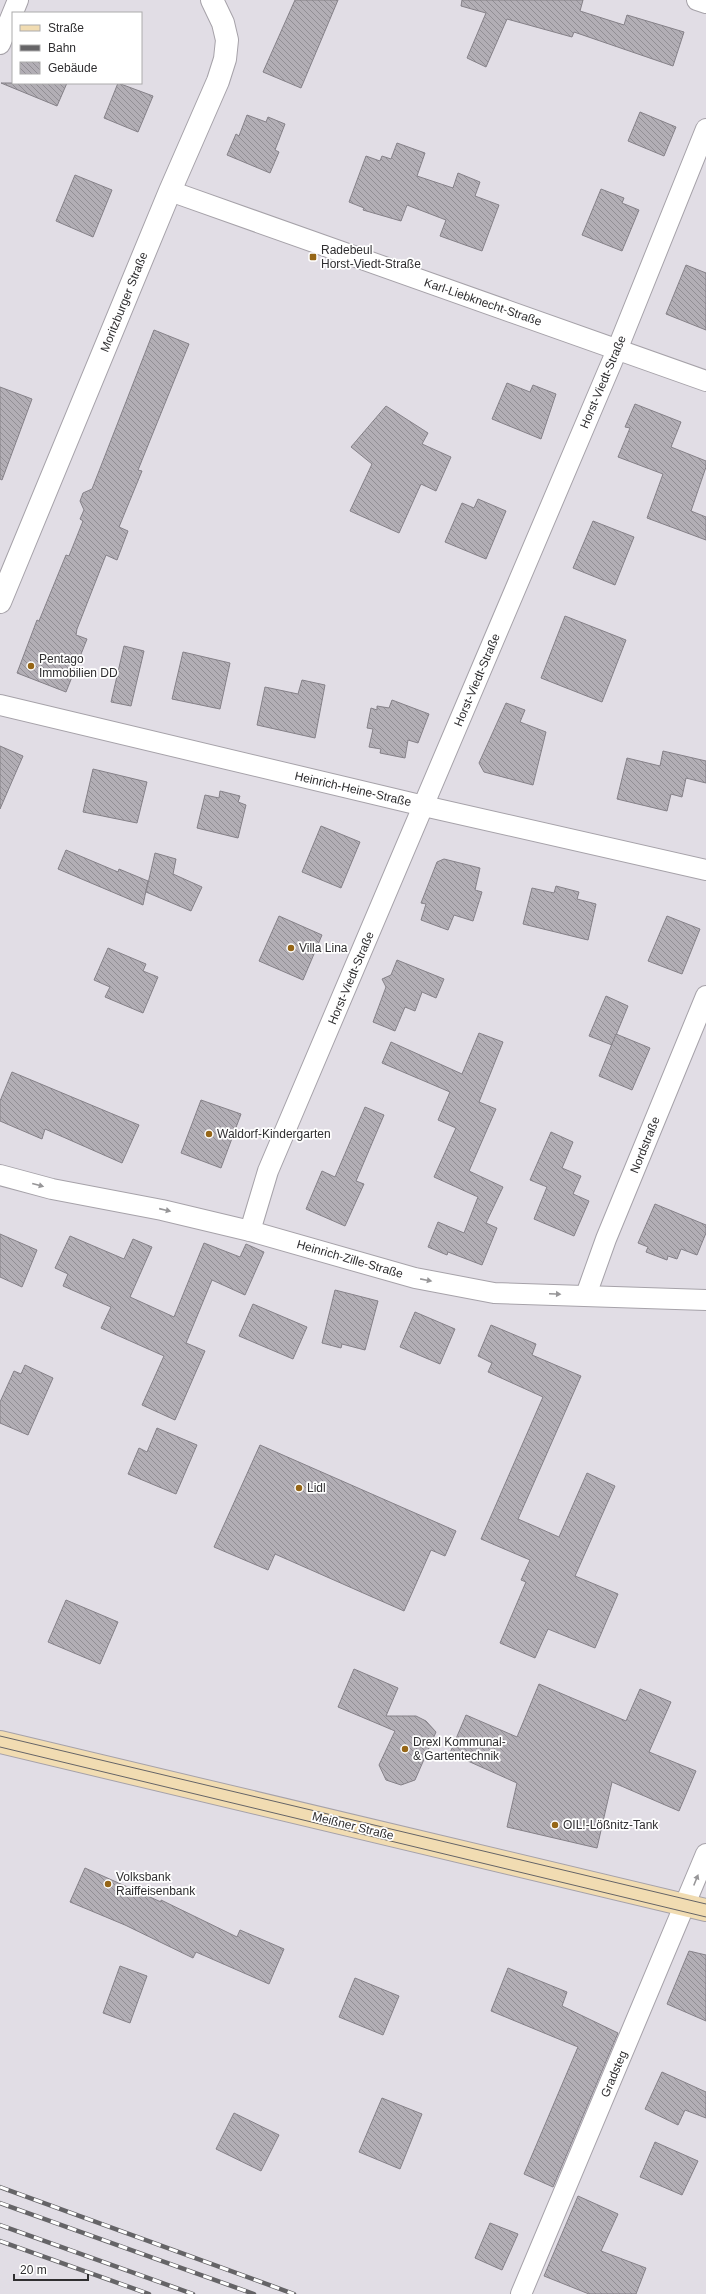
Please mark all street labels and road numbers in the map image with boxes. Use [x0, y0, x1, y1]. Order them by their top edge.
street label: Moritzburger Straße [98, 250, 151, 354]
street label: Karl-Liebknecht-Straße [422, 275, 544, 329]
street label: Horst-Viedt-Straße [577, 333, 629, 431]
street label: Horst-Viedt-Straße [451, 631, 503, 729]
street label: Heinrich-Heine-Straße [293, 769, 413, 809]
street label: Horst-Viedt-Straße [325, 929, 377, 1027]
street label: Nordstraße [627, 1114, 663, 1175]
street label: Heinrich-Zille-Straße [295, 1237, 405, 1281]
street label: Meißner Straße [311, 1809, 395, 1843]
street label: Gradsteg [598, 2049, 630, 2099]

